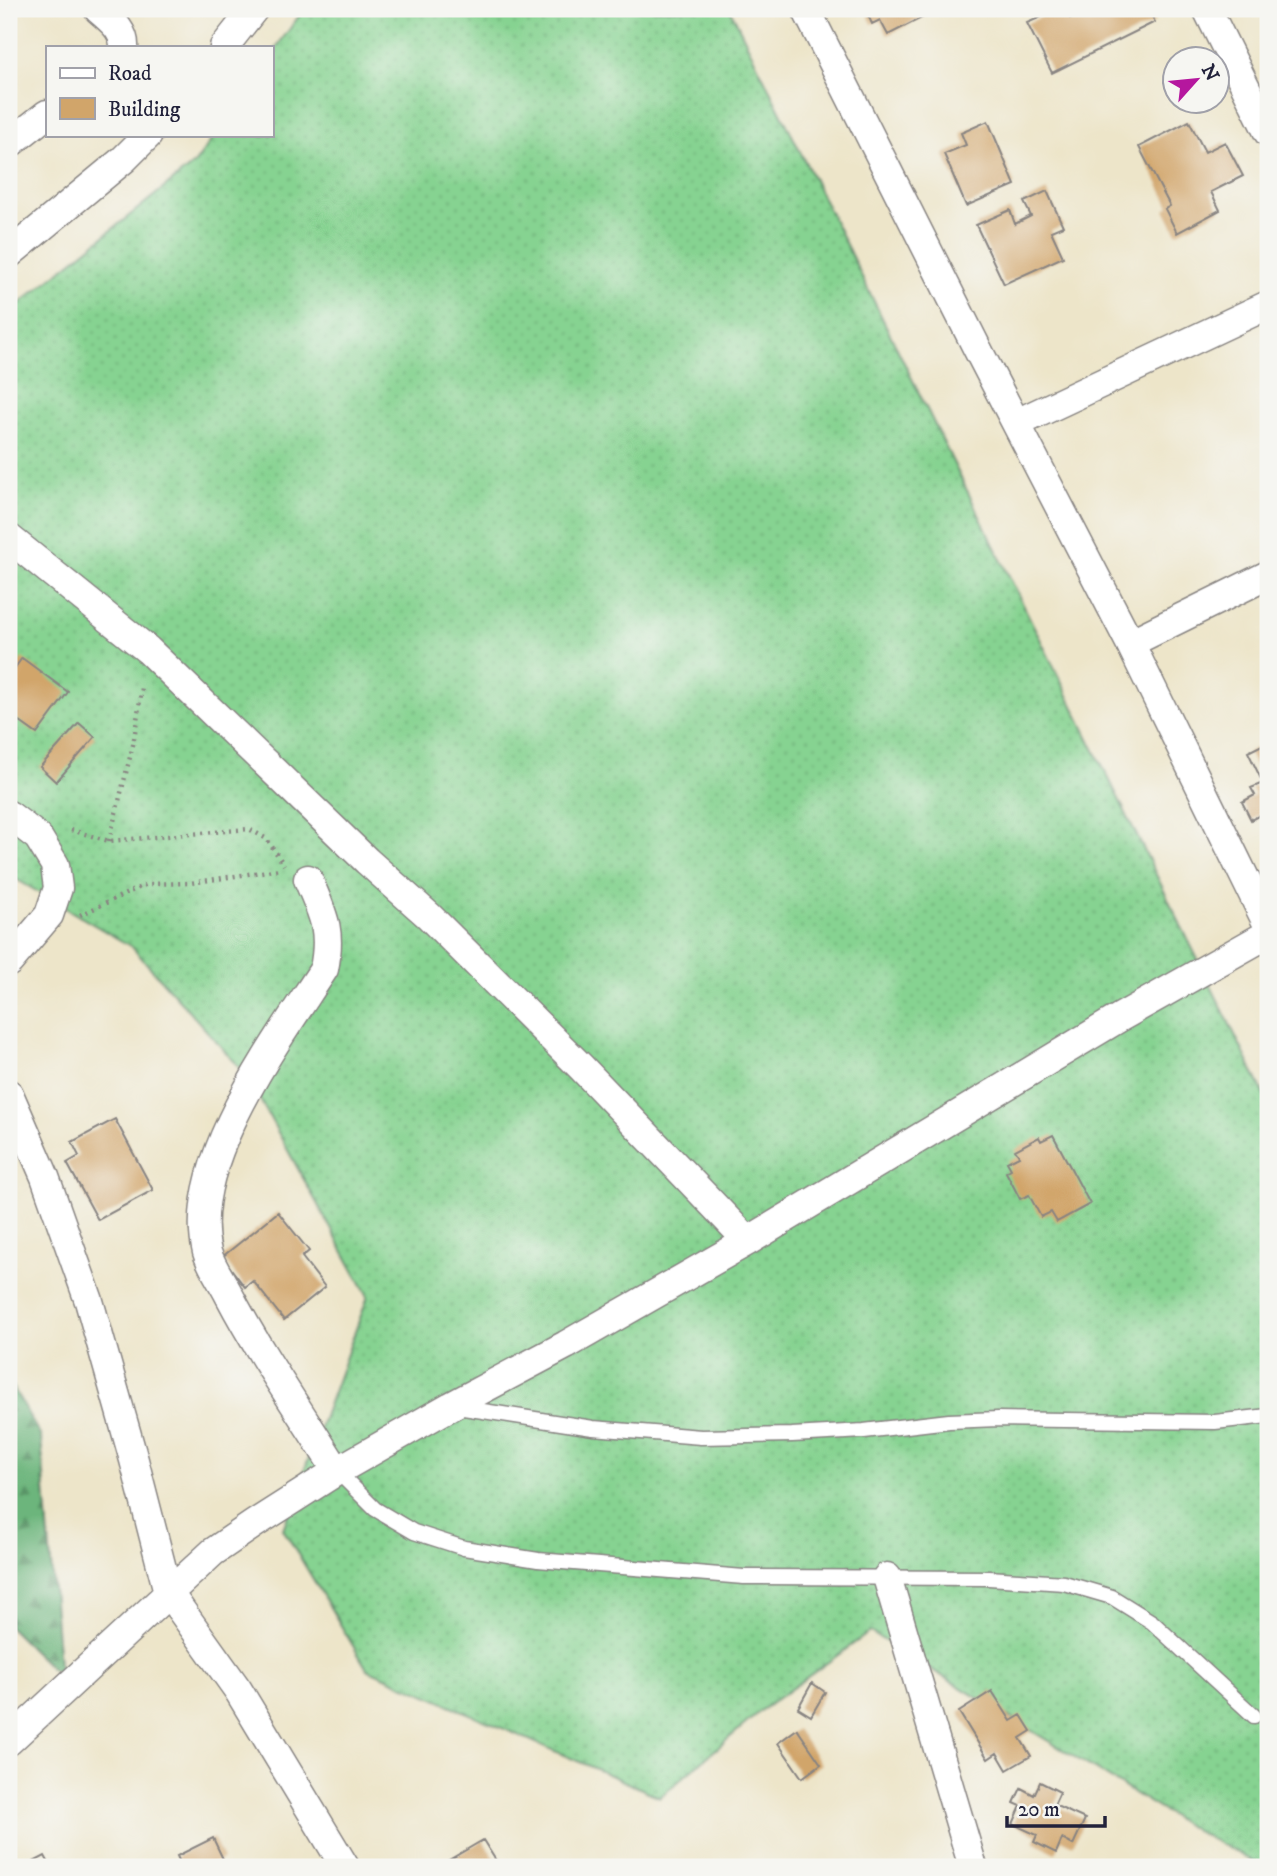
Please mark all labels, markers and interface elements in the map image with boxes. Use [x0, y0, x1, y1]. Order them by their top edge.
legend [46, 46, 273, 136]
north arrow [1162, 46, 1232, 116]
text: Road [108, 61, 152, 87]
text: N [1196, 61, 1224, 85]
text: Building [108, 97, 181, 123]
scale bar [1007, 1785, 1106, 1829]
text: 20 m [1018, 1797, 1060, 1823]

